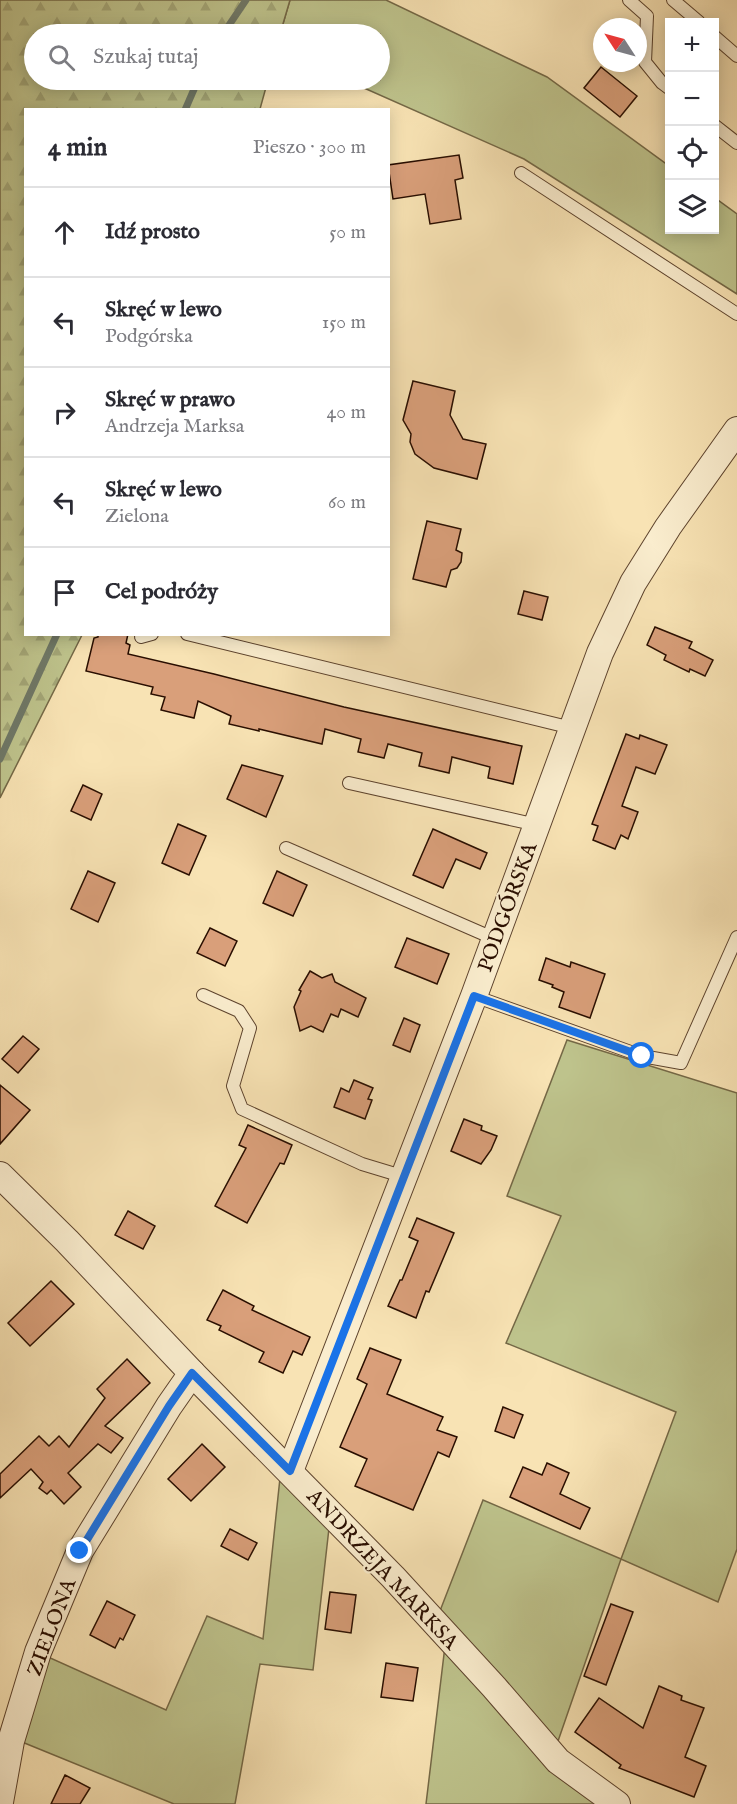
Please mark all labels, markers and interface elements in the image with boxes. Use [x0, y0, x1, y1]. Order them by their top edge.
north arrow [593, 18, 647, 72]
map controls [665, 18, 719, 234]
button: + [665, 18, 719, 72]
search box [24, 24, 390, 90]
icon: search [45, 41, 78, 74]
text: Szukaj tutaj [93, 43, 198, 71]
button: − [665, 72, 719, 126]
button: locate [665, 126, 719, 180]
text: 4 min [48, 131, 107, 164]
text: Pieszo · 300 m [253, 135, 366, 160]
button: layers [665, 180, 719, 234]
icon: ahead [48, 216, 81, 249]
text: Idź prosto [105, 218, 200, 246]
text: 50 m [329, 220, 366, 245]
text: Skręć w lewo [105, 296, 222, 324]
icon: left [48, 306, 81, 339]
text: 150 m [322, 310, 366, 335]
text: Podgórska [105, 324, 193, 349]
text: Skręć w prawo [105, 386, 235, 414]
icon: right [48, 396, 81, 429]
text: 40 m [327, 400, 366, 425]
text: Andrzeja Marksa [105, 414, 244, 439]
text: Skręć w lewo [105, 476, 222, 504]
icon: left [48, 486, 81, 519]
text: 60 m [328, 490, 366, 515]
text: Zielona [105, 504, 169, 529]
icon: arrive [48, 576, 81, 609]
text: Cel podróży [105, 578, 218, 606]
street label: PODGÓRSKA [472, 838, 545, 976]
route start [628, 1042, 654, 1068]
street label: ANDRZEJA MARKSA [300, 1483, 464, 1657]
route end [66, 1537, 92, 1563]
street label: ZIELONA [21, 1574, 84, 1680]

